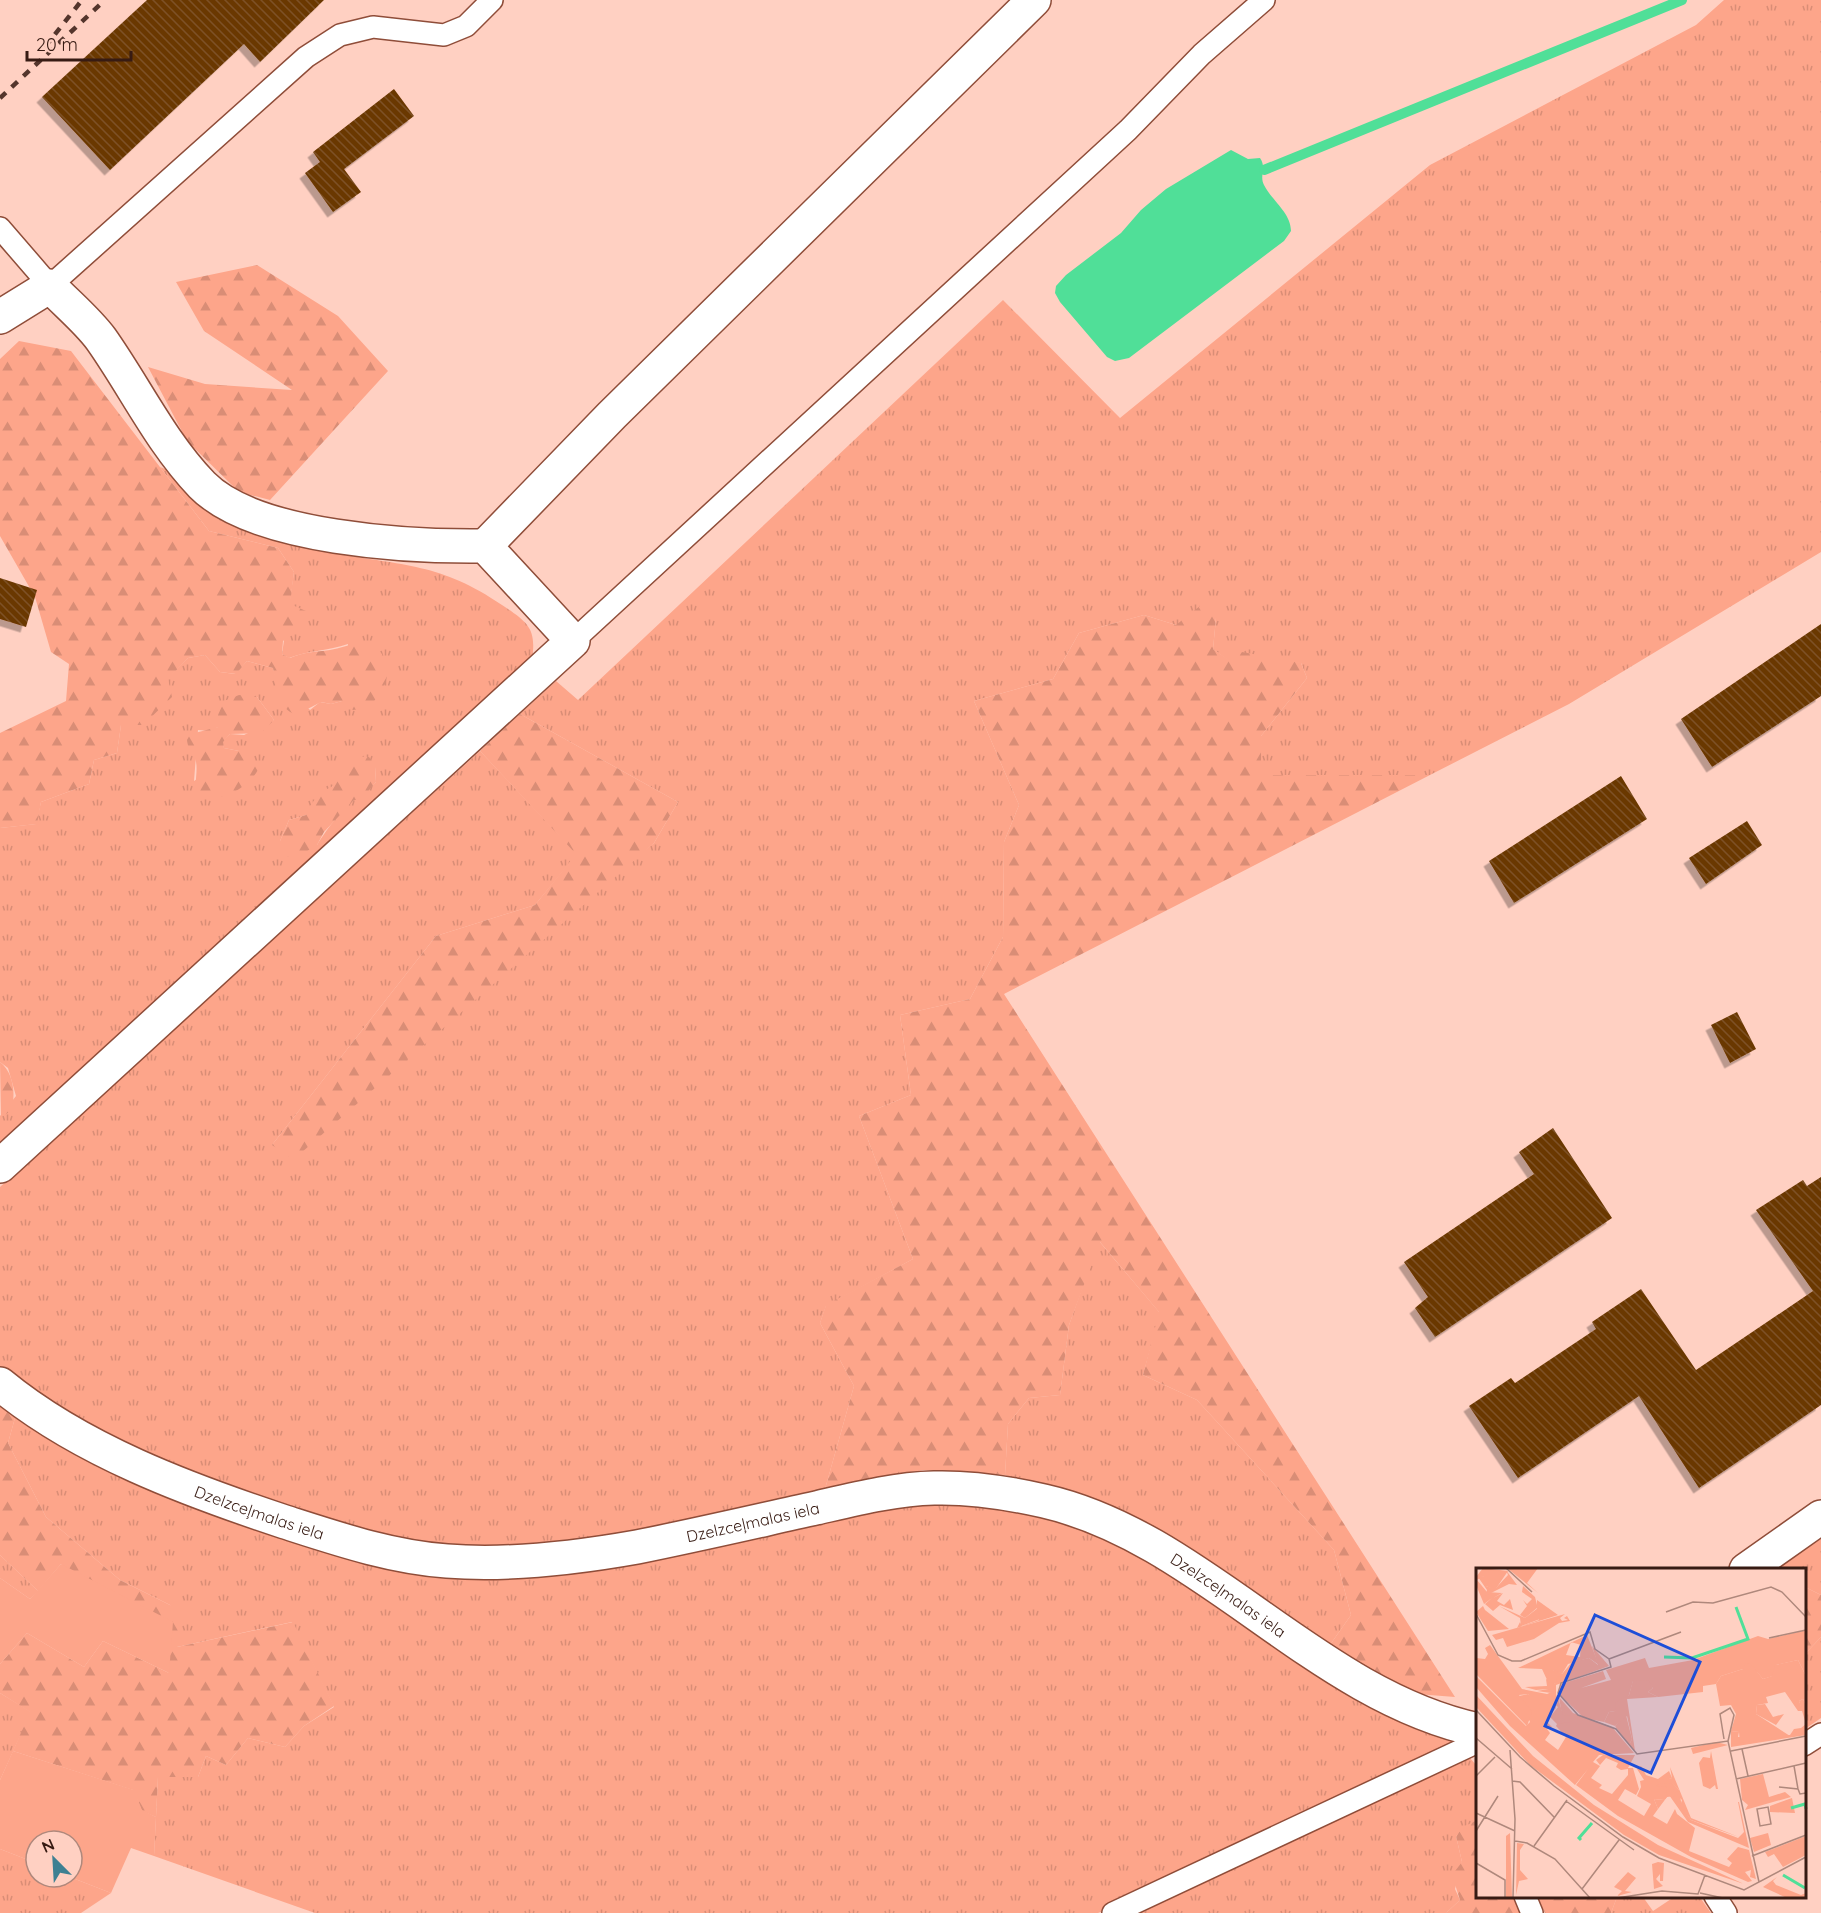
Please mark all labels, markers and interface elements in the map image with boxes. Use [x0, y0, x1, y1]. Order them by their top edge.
scale bar [27, 24, 130, 62]
text: 20 m [36, 33, 78, 56]
street label: Dzelzceļmalas iela [192, 1481, 327, 1544]
street label: Dzelzceļmalas iela [684, 1498, 821, 1546]
street label: Dzelzceļmalas iela [1167, 1548, 1290, 1642]
inset map [1476, 1568, 1806, 1898]
north arrow [24, 1829, 84, 1889]
text: N [38, 1834, 57, 1857]

